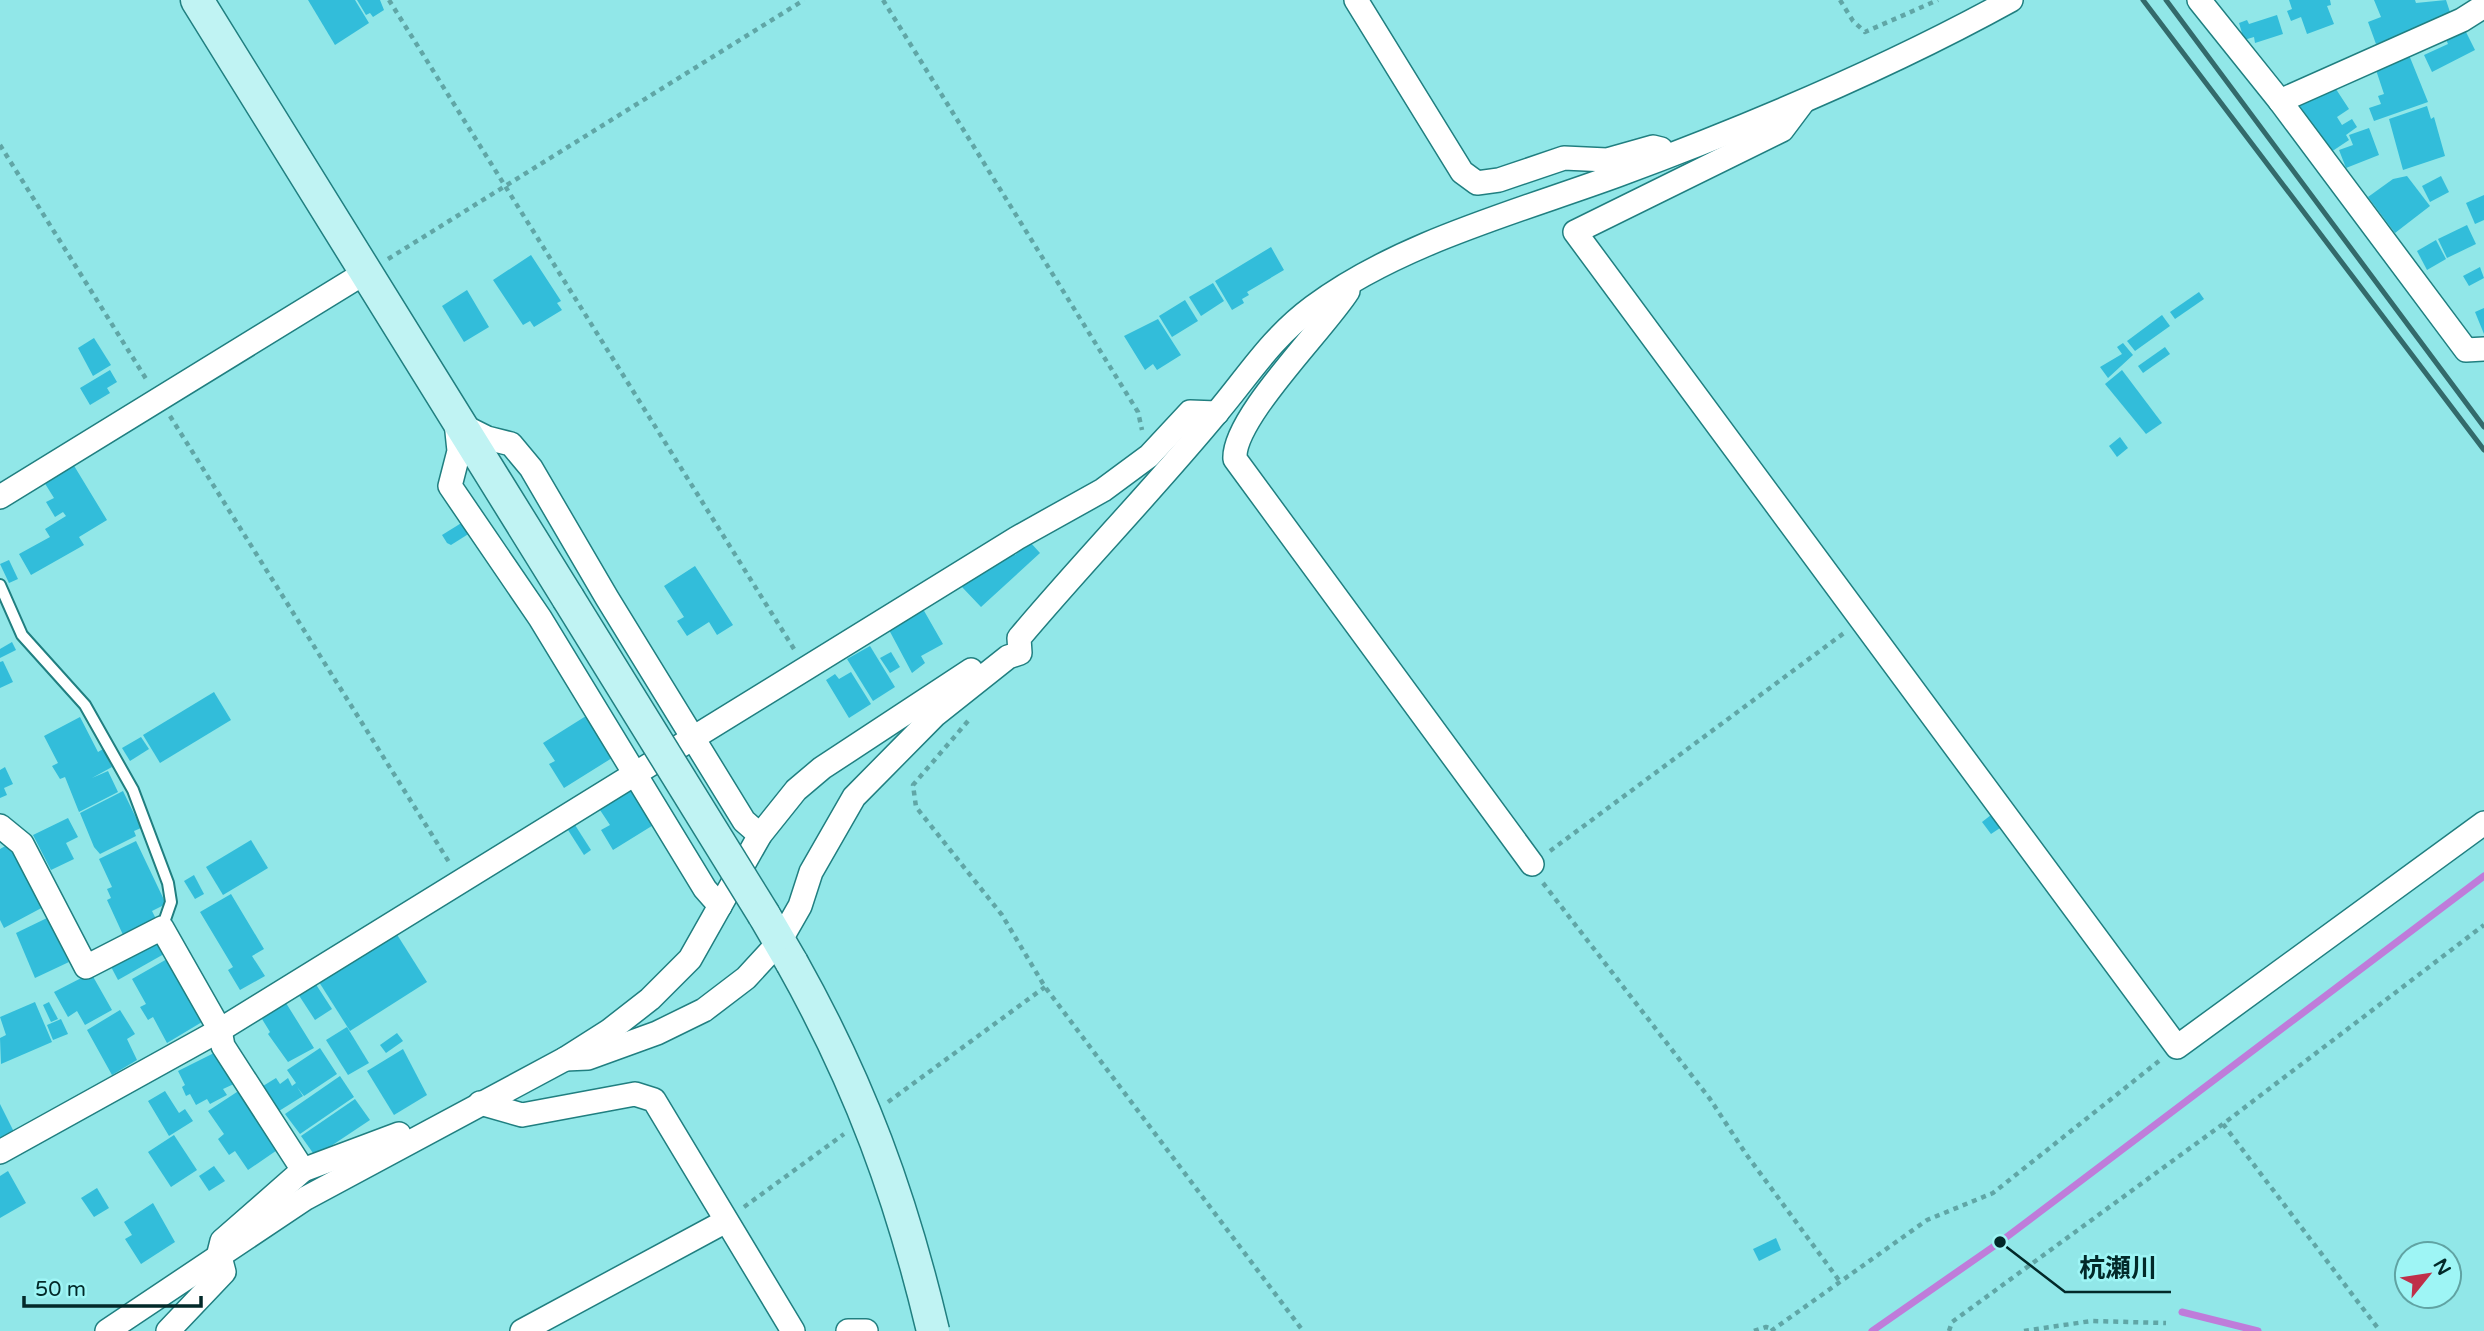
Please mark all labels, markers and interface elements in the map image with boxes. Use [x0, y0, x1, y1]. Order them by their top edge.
north arrow [2393, 1240, 2463, 1310]
callout: 杭瀬川 [2065, 1245, 2171, 1292]
text: 杭瀬川 [2079, 1253, 2157, 1284]
text: N [2429, 1255, 2455, 1279]
scale bar [24, 1264, 201, 1308]
text: 50 m [35, 1277, 86, 1302]

